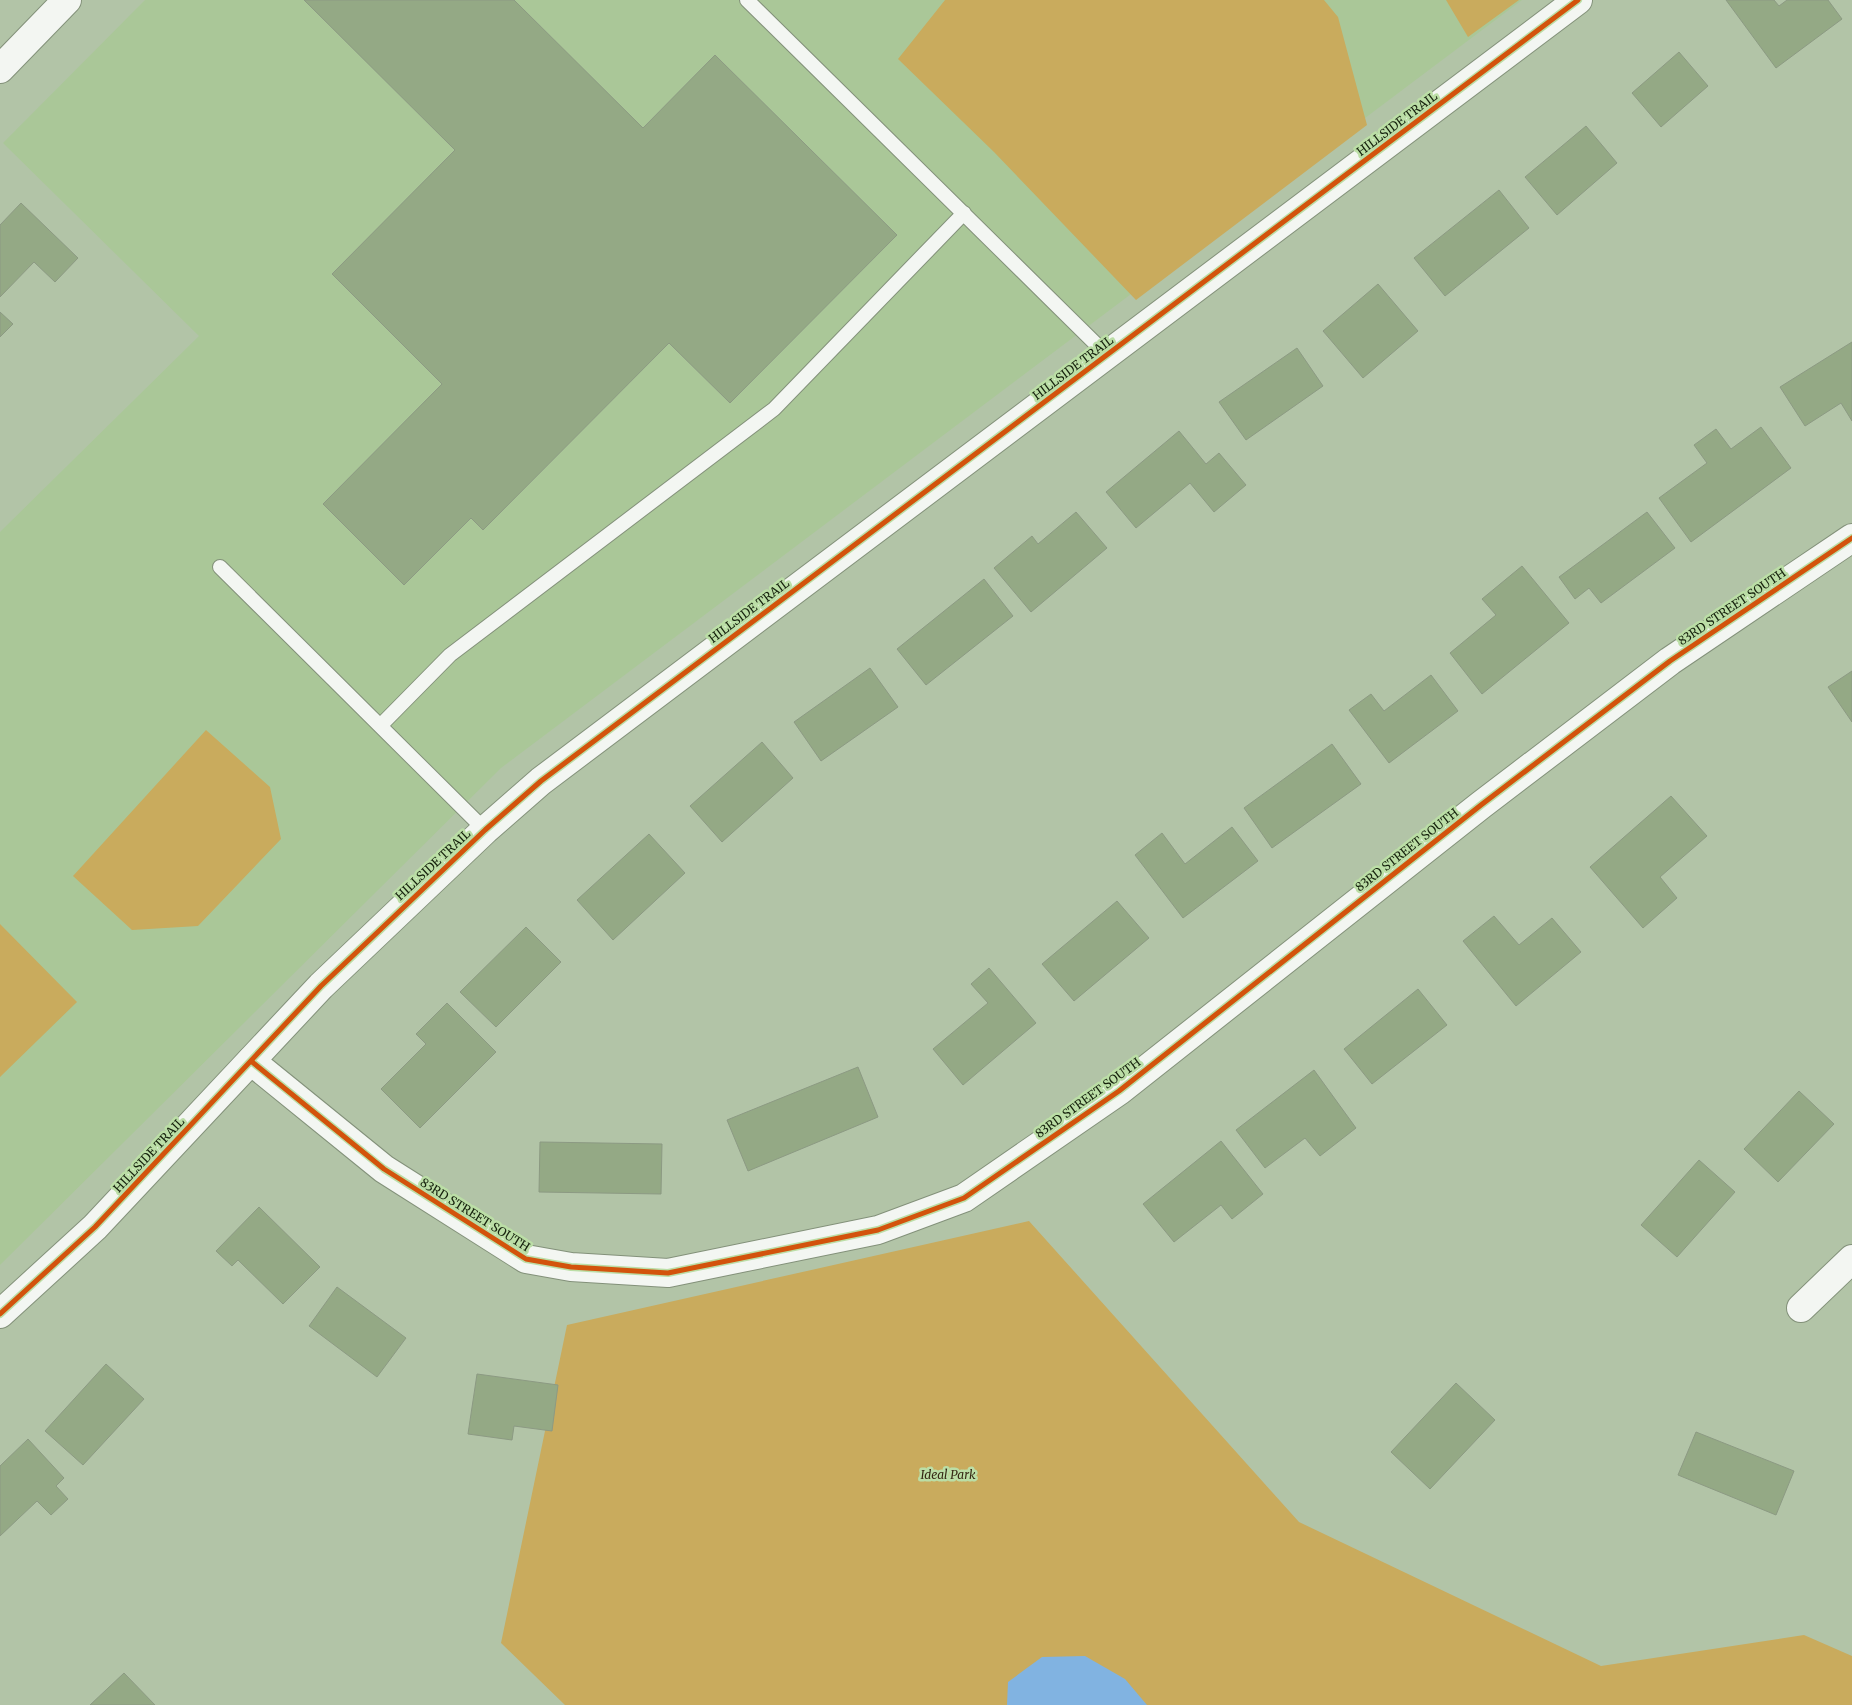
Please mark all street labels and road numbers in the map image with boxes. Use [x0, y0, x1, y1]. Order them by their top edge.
street label: HILLSIDE TRAIL [1353, 88, 1440, 159]
street label: HILLSIDE TRAIL [1029, 332, 1116, 403]
street label: 83RD STREET SOUTH [1675, 565, 1789, 648]
street label: HILLSIDE TRAIL [705, 575, 792, 646]
street label: 83RD STREET SOUTH [1352, 805, 1461, 894]
street label: HILLSIDE TRAIL [392, 826, 474, 903]
street label: 83RD STREET SOUTH [1032, 1054, 1144, 1141]
street label: HILLSIDE TRAIL [110, 1114, 188, 1195]
street label: 83RD STREET SOUTH [418, 1175, 533, 1255]

